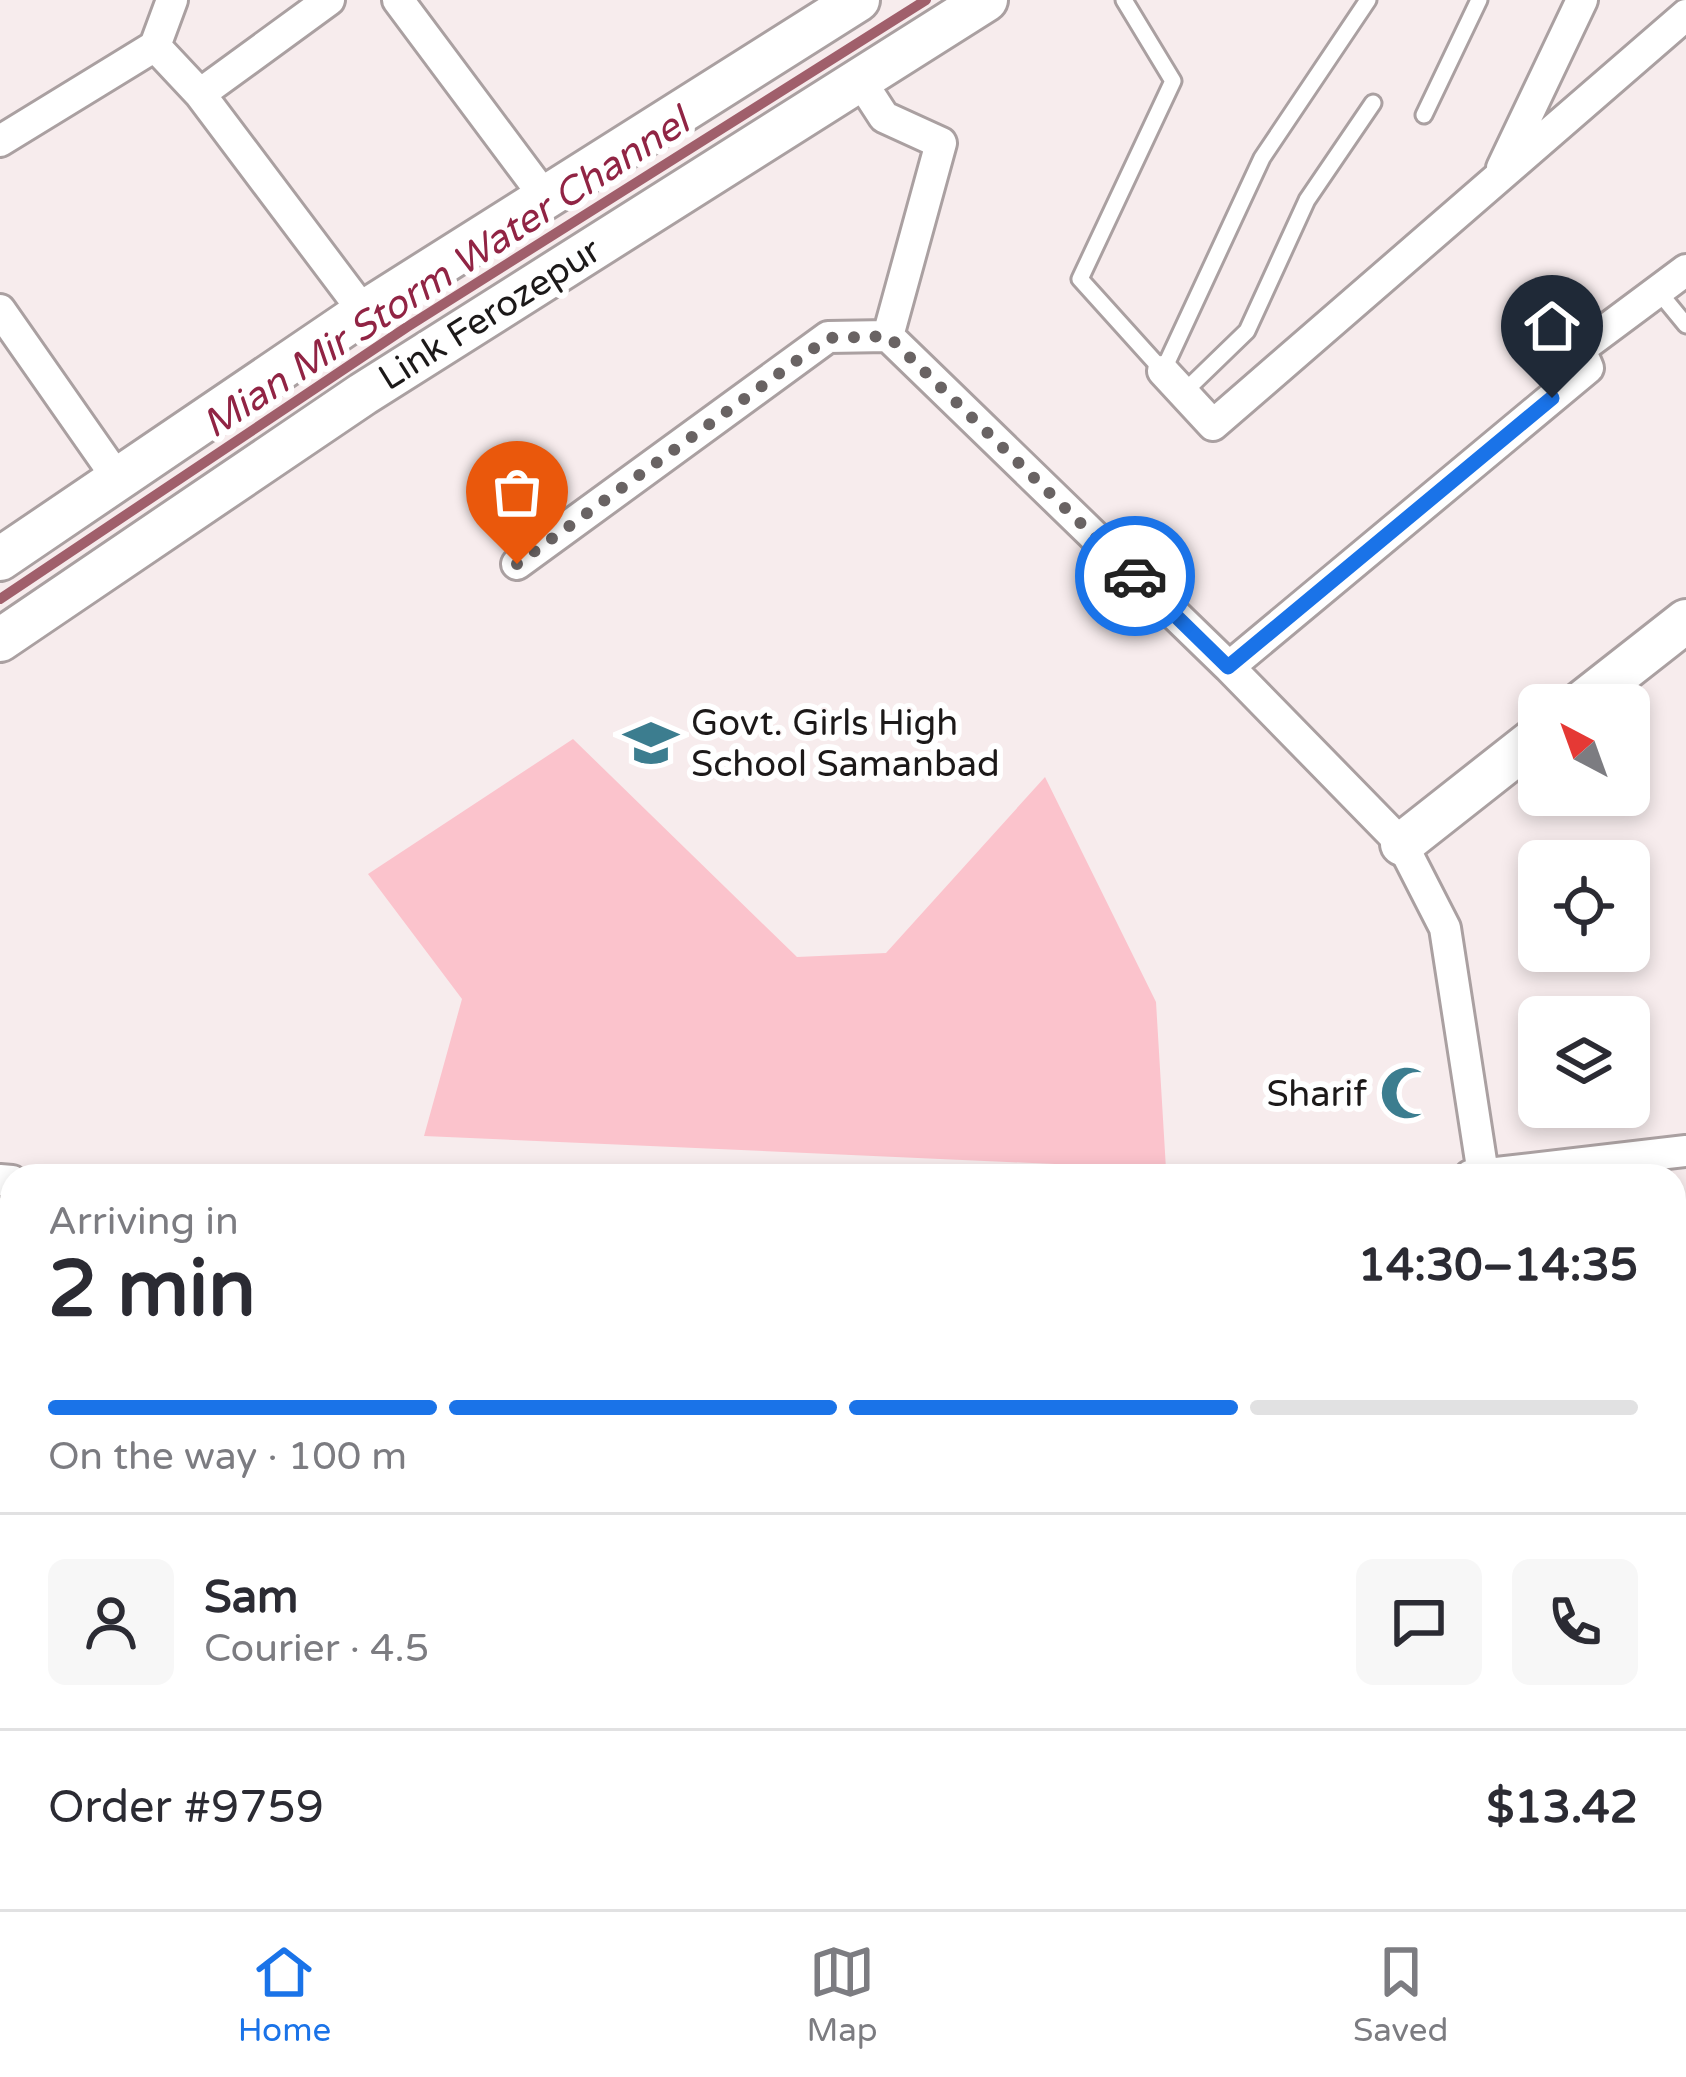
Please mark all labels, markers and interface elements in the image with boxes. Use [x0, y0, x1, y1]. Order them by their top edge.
water label: Mian Mir Storm Water Channel [194, 96, 701, 448]
street label: Link Ferozepur [371, 229, 609, 400]
pin [1501, 275, 1603, 398]
icon: home [1519, 293, 1585, 359]
pin [466, 441, 568, 564]
icon: bag [484, 459, 550, 525]
courier [1075, 516, 1195, 636]
icon: car [1102, 543, 1168, 609]
north arrow [1518, 684, 1650, 816]
map controls [1518, 684, 1650, 1128]
place label: Govt. Girls High School Samanbad [691, 702, 1000, 786]
school or university icon: Govt. Girls High School Samanbad [622, 714, 680, 772]
button: locate [1518, 840, 1650, 972]
button: layers [1518, 996, 1650, 1128]
mosque icon: Sharif [1378, 1064, 1436, 1122]
place label: Sharif [1266, 1073, 1367, 1116]
text: Arriving in [48, 1198, 239, 1245]
text: 14:30–14:35 [1358, 1239, 1638, 1293]
text: 2 min [48, 1243, 256, 1337]
text: On the way · 100 m [48, 1433, 407, 1480]
button: person [48, 1559, 174, 1685]
button: chat [1356, 1559, 1482, 1685]
button: phone [1512, 1559, 1638, 1685]
text: Sam [204, 1571, 298, 1625]
text: Courier · 4.5 [204, 1625, 429, 1672]
text: Order #9759 [48, 1781, 324, 1835]
text: $13.42 [1486, 1781, 1638, 1835]
tab: Home [238, 1939, 331, 2050]
tab: Map [806, 1939, 878, 2050]
tab: Saved [1353, 1939, 1448, 2050]

